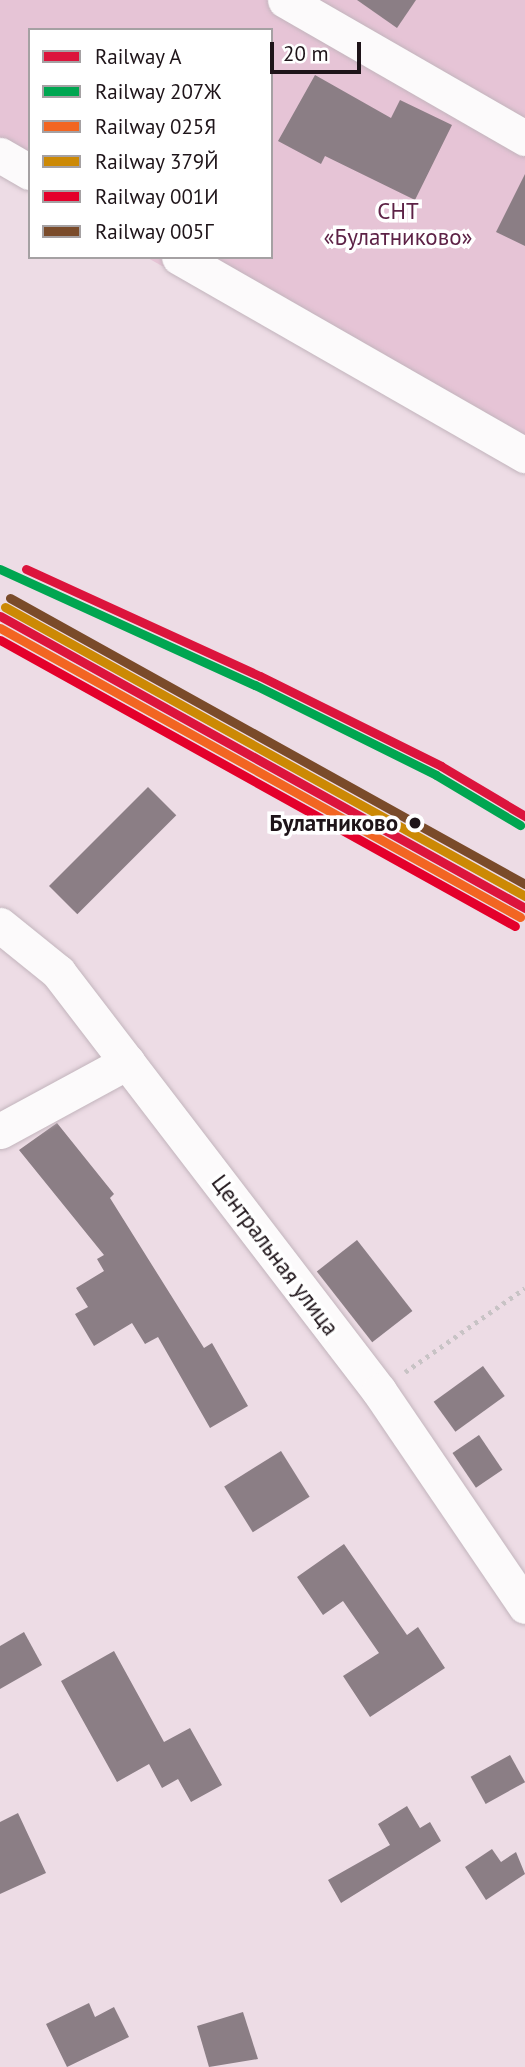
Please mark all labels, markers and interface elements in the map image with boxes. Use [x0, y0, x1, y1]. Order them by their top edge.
legend [28, 28, 273, 259]
scale bar [273, 28, 364, 72]
text: 20 m [283, 40, 329, 67]
text: Railway A [95, 43, 182, 70]
text: Railway 207Ж [95, 78, 221, 105]
text: Railway 025Я [95, 113, 216, 140]
text: Railway 379Й [95, 148, 219, 175]
text: Railway 001И [95, 183, 219, 210]
park label: СНТ «Булатниково» [323, 197, 473, 251]
text: Railway 005Г [95, 218, 214, 245]
place label: Булатниково [269, 809, 398, 837]
marker: Булатниково [404, 812, 426, 834]
street label: Центральная улица [206, 1169, 344, 1341]

